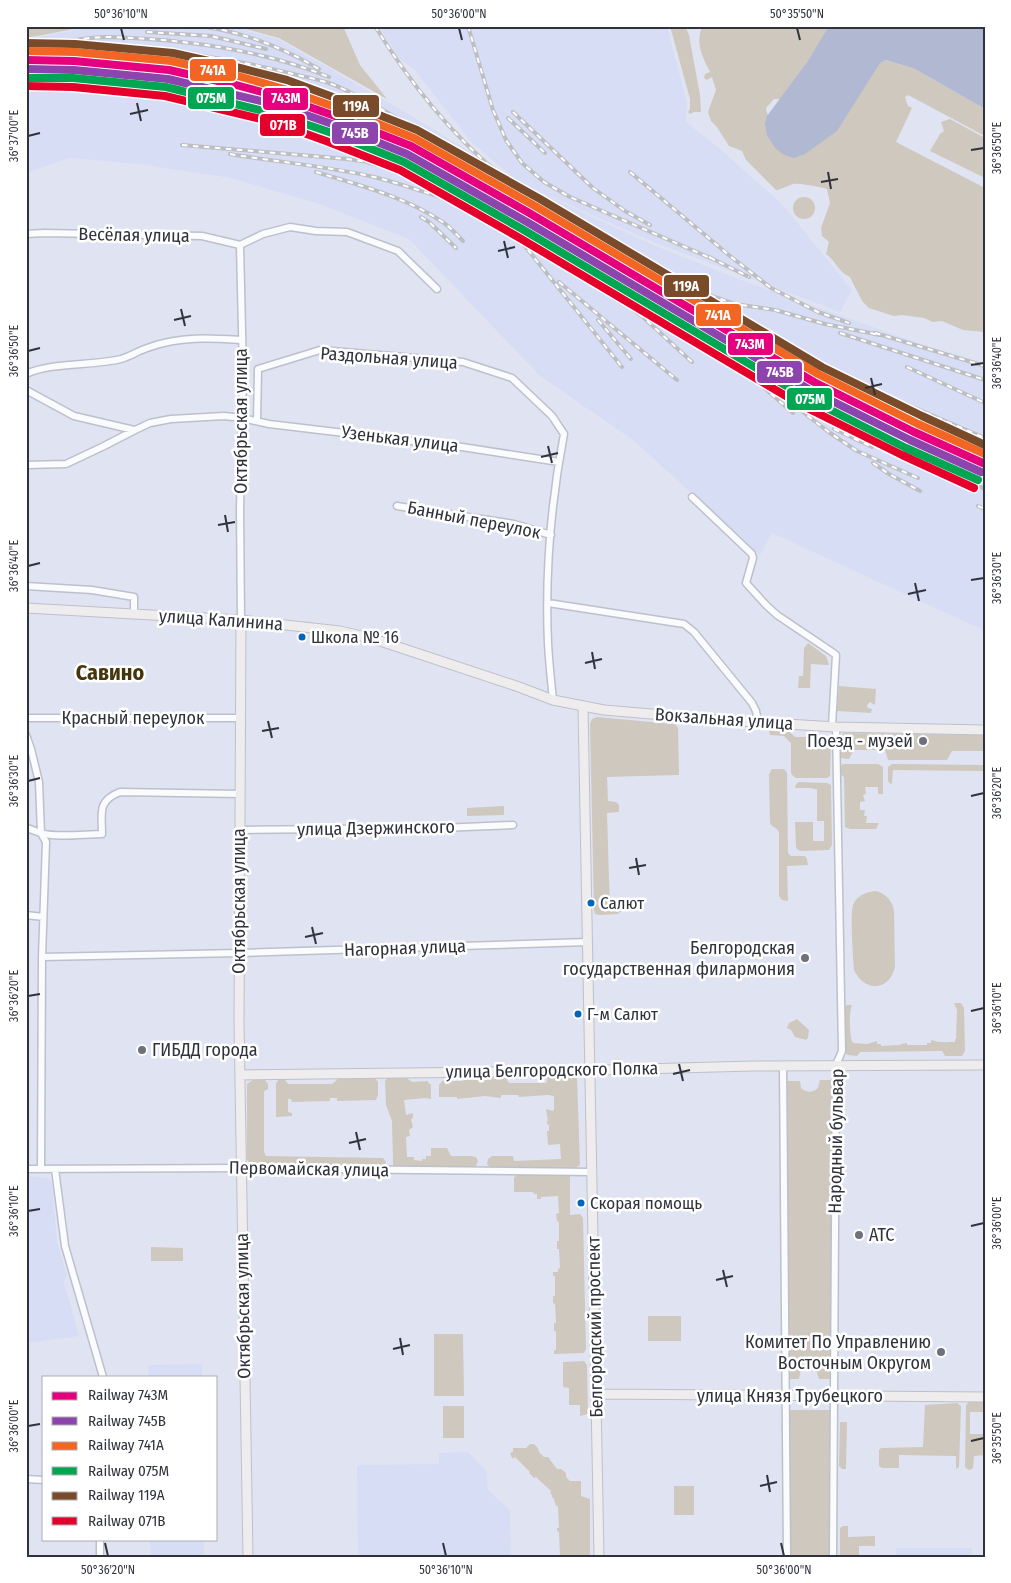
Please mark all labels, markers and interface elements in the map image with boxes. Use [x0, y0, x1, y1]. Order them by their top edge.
text: 50°36'10"N [94, 7, 148, 21]
text: 50°36'00"N [431, 7, 487, 21]
text: 50°35'50"N [770, 7, 824, 21]
line badge: 741А [189, 58, 237, 82]
text: 741А [200, 62, 226, 79]
line badge: 075М [187, 86, 235, 110]
line badge: 743М [262, 87, 309, 111]
text: 075М [196, 90, 226, 107]
text: 743М [271, 90, 301, 107]
line badge: 119А [332, 94, 380, 118]
text: 119А [343, 98, 370, 115]
text: 36°37'00"E [7, 110, 21, 162]
line badge: 071В [259, 113, 306, 137]
text: 071В [269, 117, 297, 134]
line badge: 745В [331, 121, 379, 145]
text: 36°36'50"E [990, 122, 1004, 174]
text: 745В [341, 125, 369, 142]
street label: Весёлая улица [78, 223, 190, 247]
line badge: 119А [663, 274, 710, 298]
text: 119А [673, 278, 700, 295]
line badge: 741А [695, 303, 742, 327]
text: 741А [705, 307, 731, 324]
text: 36°36'50"E [7, 325, 21, 377]
line badge: 743М [727, 332, 774, 356]
text: 743М [735, 336, 765, 353]
text: 36°36'40"E [990, 337, 1004, 389]
street label: Раздольная улица [320, 342, 459, 374]
street label: Октябрьская улица [230, 348, 252, 494]
line badge: 745В [756, 360, 803, 384]
text: 745В [766, 364, 794, 381]
line badge: 075М [786, 387, 833, 411]
text: 075М [795, 391, 825, 408]
street label: Узенькая улица [339, 421, 460, 457]
street label: Банный переулок [406, 496, 543, 544]
text: 36°36'40"E [7, 540, 21, 592]
text: 36°36'30"E [990, 552, 1004, 604]
street label: улица Калинина [158, 605, 284, 635]
place label: Школа № 16 [311, 627, 399, 648]
marker: Школа № 16 [297, 632, 307, 642]
district label: Савино [76, 659, 145, 686]
street label: Вокзальная улица [654, 703, 794, 735]
street label: Красный переулок [62, 707, 205, 729]
place label: Поезд - музей [807, 730, 913, 752]
marker: Поезд - музей [917, 735, 929, 747]
text: 36°36'30"E [7, 755, 21, 807]
text: 36°36'20"E [990, 767, 1004, 819]
street label: улица Дзержинского [297, 816, 455, 840]
street label: Октябрьская улица [228, 828, 250, 974]
place label: Салют [600, 893, 644, 914]
marker: Салют [586, 898, 596, 908]
street label: Нагорная улица [344, 935, 466, 961]
place label: Белгородская государственная филармония [563, 937, 795, 980]
marker: Белгородская государственная филармония [799, 952, 811, 964]
text: 36°36'20"E [7, 970, 21, 1022]
text: 36°36'10"E [990, 982, 1004, 1034]
place label: Г-м Салют [587, 1004, 658, 1025]
marker: Г-м Салют [573, 1009, 583, 1019]
place label: ГИБДД города [152, 1039, 258, 1061]
marker: ГИБДД города [136, 1044, 148, 1056]
street label: улица Белгородского Полка [445, 1057, 659, 1083]
street label: Народный бульвар [824, 1068, 848, 1214]
street label: Первомайская улица [229, 1157, 389, 1181]
text: 36°36'10"E [7, 1185, 21, 1237]
place label: Скорая помощь [590, 1193, 702, 1214]
text: 36°36'00"E [990, 1196, 1004, 1249]
marker: Скорая помощь [576, 1198, 586, 1208]
place label: АТС [869, 1224, 894, 1246]
marker: АТС [853, 1229, 865, 1241]
street label: Октябрьская улица [231, 1233, 255, 1379]
street label: Белгородский проспект [582, 1235, 608, 1418]
place label: Комитет По Управлению Восточным Округом [745, 1331, 931, 1374]
marker: Комитет По Управлению Восточным Округом [935, 1346, 947, 1358]
legend [42, 1376, 218, 1540]
street label: улица Князя Трубецкого [697, 1385, 883, 1407]
text: Railway 743М [88, 1386, 168, 1404]
text: 36°36'00"E [7, 1399, 21, 1452]
text: Railway 745В [88, 1412, 166, 1430]
text: 36°35'50"E [990, 1412, 1004, 1464]
text: Railway 741А [88, 1436, 164, 1454]
text: Railway 075М [88, 1462, 169, 1480]
text: Railway 119А [88, 1486, 165, 1504]
text: Railway 071В [88, 1512, 166, 1530]
text: 50°36'20"N [81, 1563, 135, 1577]
text: 50°36'10"N [419, 1563, 473, 1577]
text: 50°36'00"N [756, 1563, 812, 1577]

